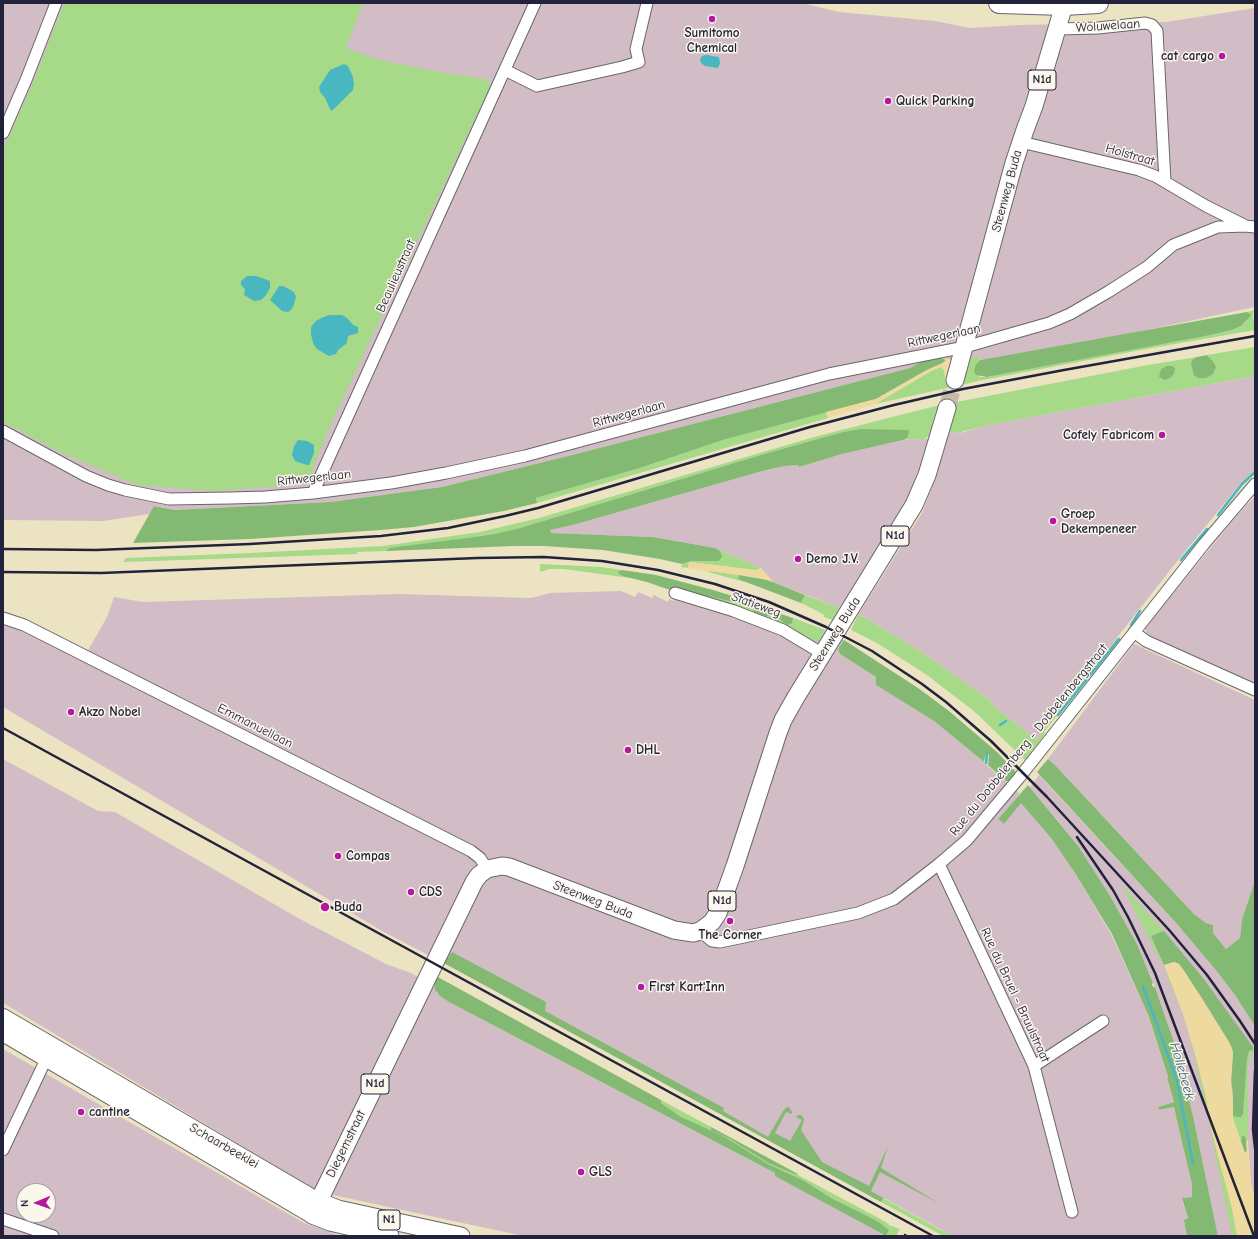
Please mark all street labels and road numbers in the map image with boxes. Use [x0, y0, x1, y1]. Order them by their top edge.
street label: Woluwelaan [1075, 16, 1141, 36]
road number: N1d [1028, 70, 1056, 90]
street label: Holstraat [1104, 141, 1156, 169]
street label: Steenweg Buda [989, 148, 1025, 234]
street label: Beaulieustraat [373, 237, 419, 315]
street label: Rittwegerlaan [906, 321, 982, 351]
street label: Rittwegerlaan [591, 397, 667, 431]
street label: Rittwegerlaan [276, 466, 352, 490]
road number: N1d [881, 526, 909, 546]
street label: Statieweg [729, 589, 783, 621]
street label: Steenweg Buda [806, 594, 864, 674]
street label: Rue du Dobbelenberg - Dobbelenbergstraat [947, 641, 1111, 839]
street label: Emmanuellaan [215, 700, 295, 752]
street label: Steenweg Buda [551, 878, 635, 922]
road number: N1d [708, 891, 736, 911]
street label: Rue du Bruel - Bruulstraat [977, 925, 1053, 1065]
road number: N1d [361, 1074, 389, 1094]
street label: Diegemstraat [323, 1108, 369, 1180]
street label: Schaarbeeklei [187, 1120, 261, 1172]
road number: N1 [378, 1210, 400, 1230]

